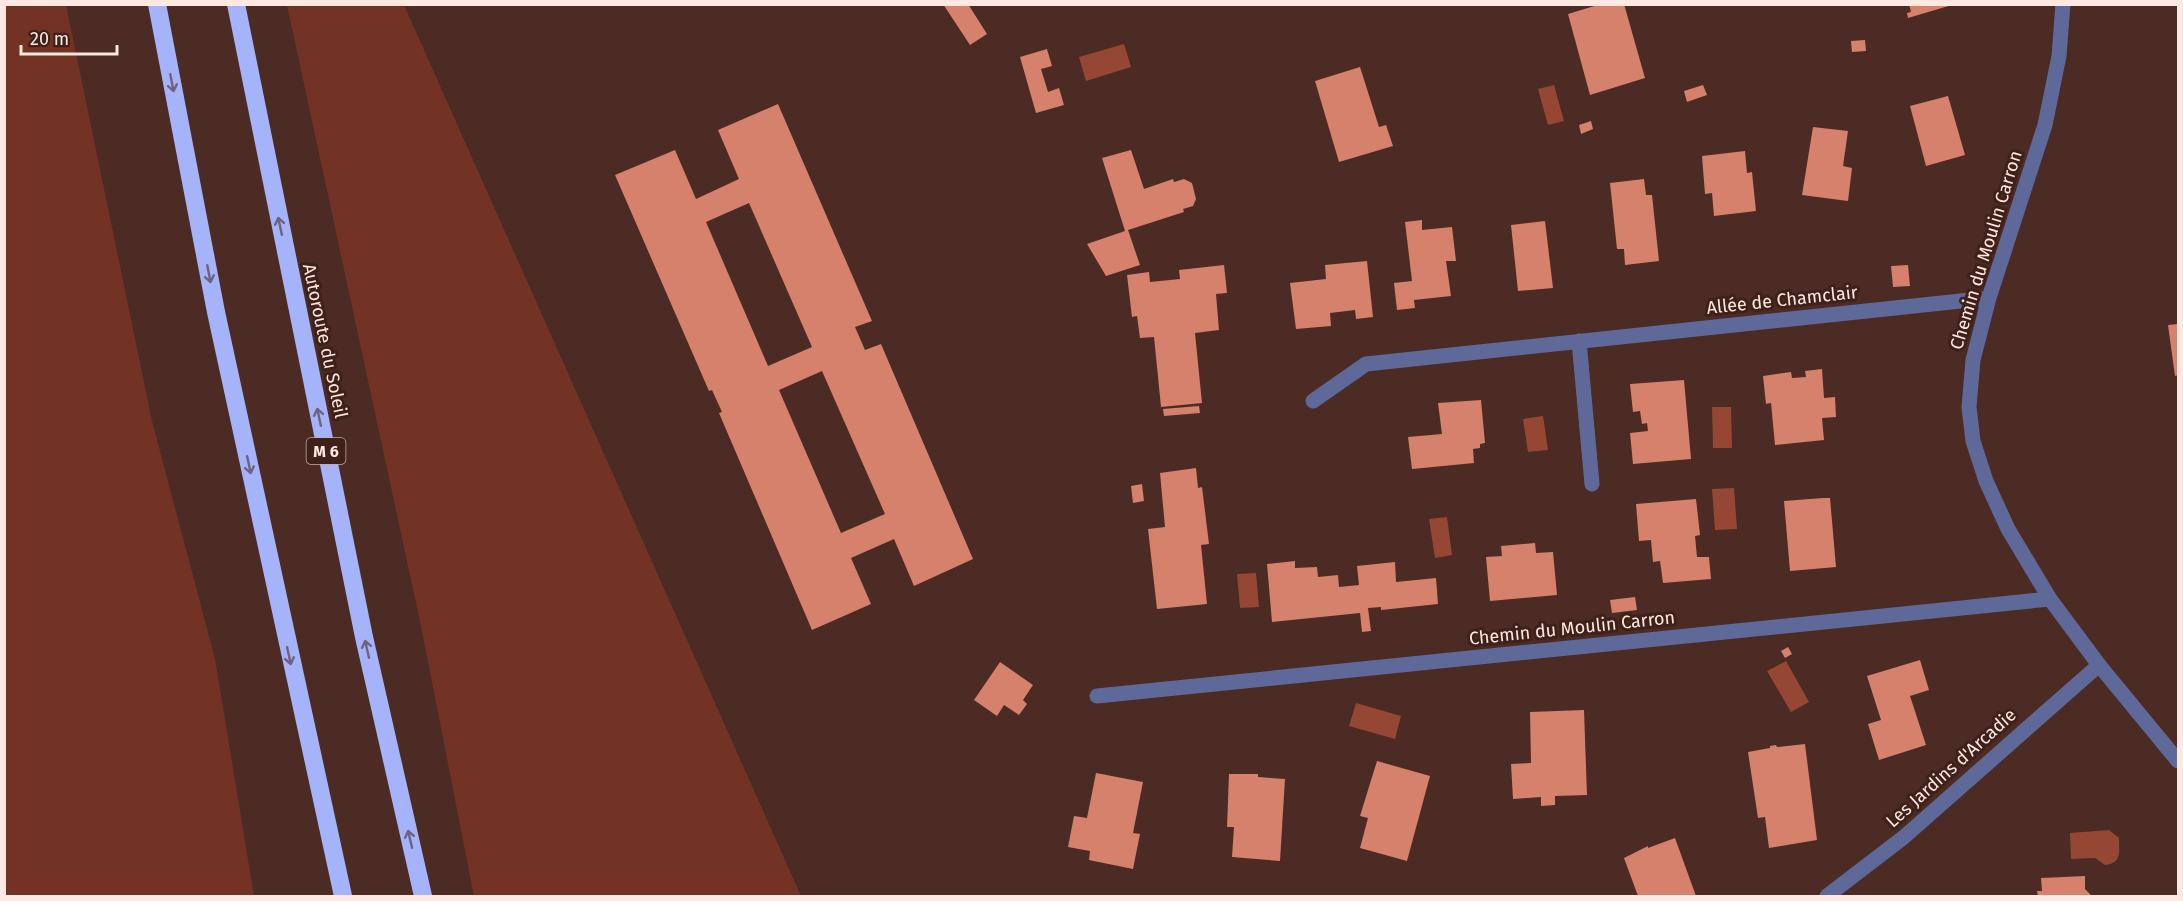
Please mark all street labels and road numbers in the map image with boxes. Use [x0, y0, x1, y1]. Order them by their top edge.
street label: Chemin du Moulin Carron [1945, 148, 2027, 352]
street label: Autoroute du Soleil [298, 262, 352, 420]
street label: Allée de Chamclair [1705, 281, 1859, 319]
road number: M 6 [306, 438, 346, 464]
street label: Chemin du Moulin Carron [1468, 606, 1676, 650]
street label: Les Jardins d'Arcadie [1881, 704, 2021, 832]

